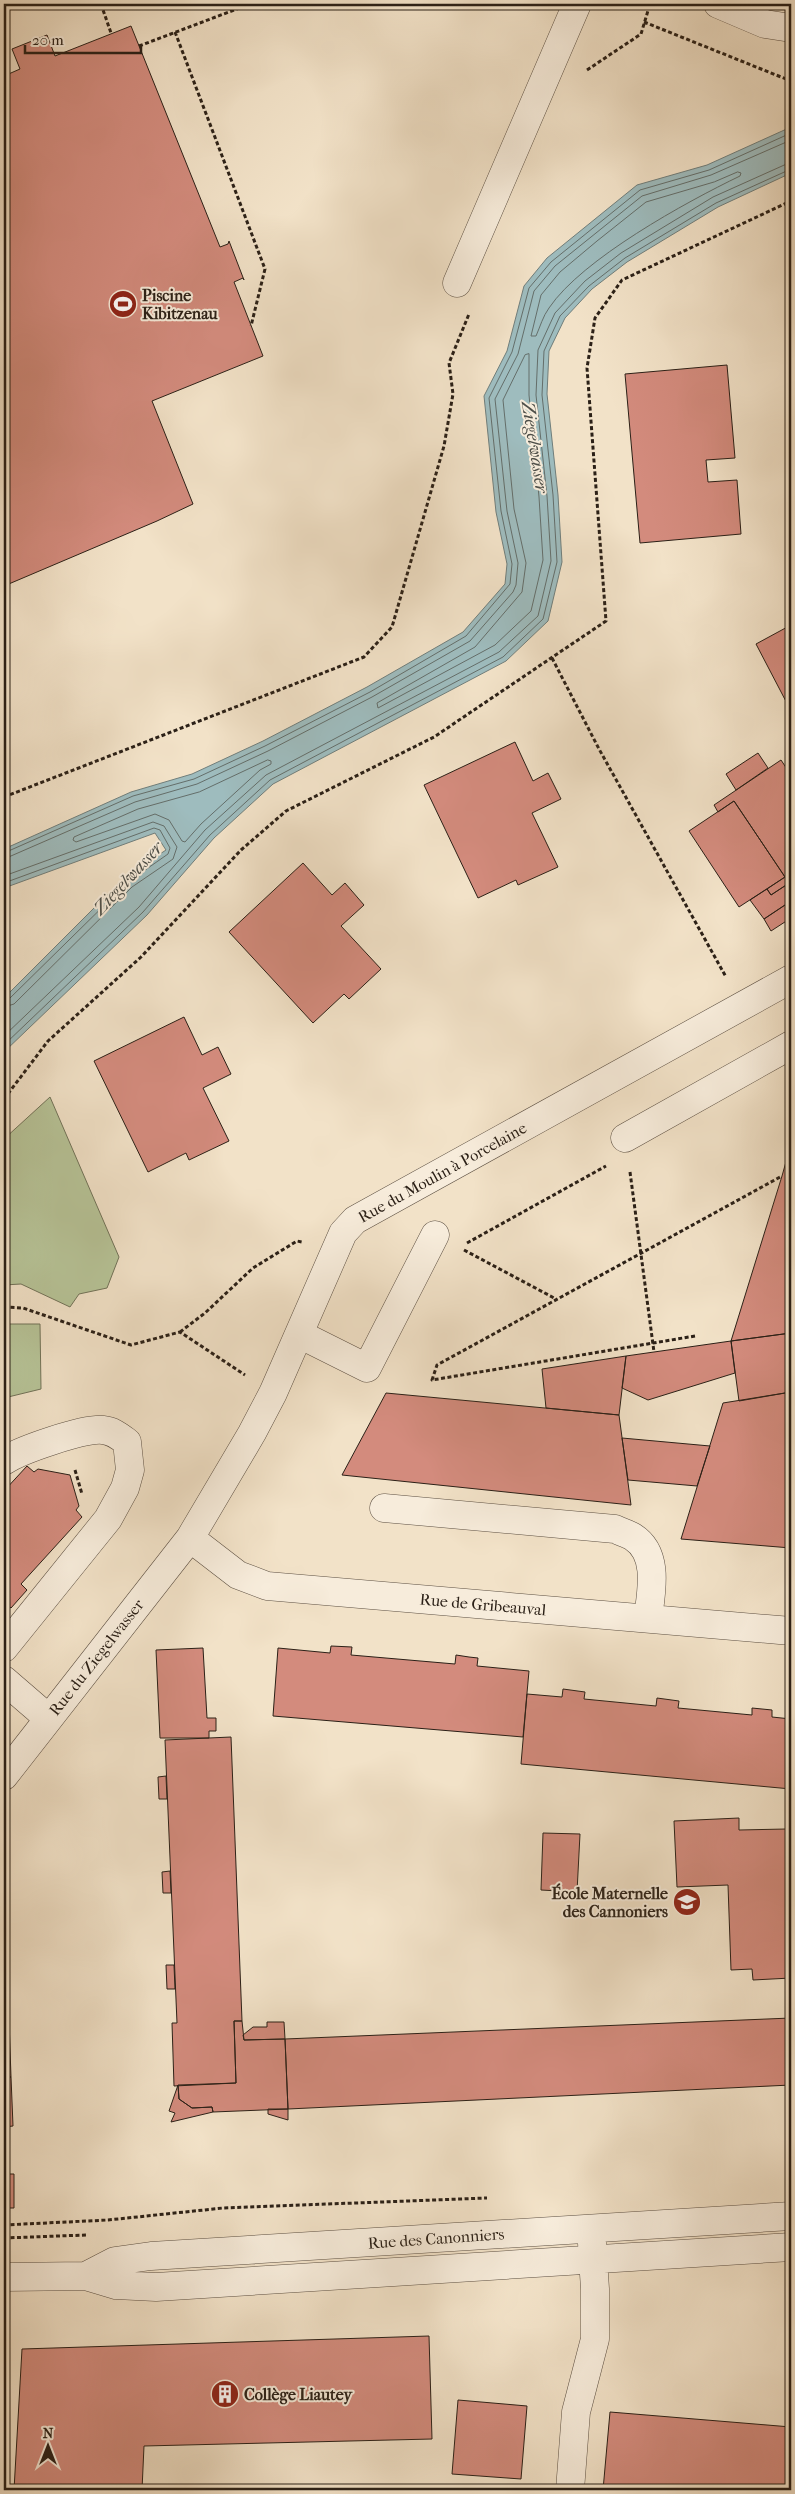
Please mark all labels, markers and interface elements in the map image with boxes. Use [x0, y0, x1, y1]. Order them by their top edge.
scale bar [25, 22, 141, 54]
text: 20 m [32, 31, 64, 49]
place label: Piscine Kibitzenau [142, 286, 218, 323]
sports icon: Piscine Kibitzenau [108, 289, 138, 319]
water label: Ziegelwasser [517, 399, 552, 496]
water label: Ziegelwasser [89, 836, 169, 920]
street label: Rue du Moulin à Porcelaine [355, 1118, 530, 1227]
street label: Rue de Gribeauval [419, 1590, 547, 1620]
street label: Rue du Ziegelwasser [45, 1595, 148, 1719]
place label: École Maternelle des Cannoniers [551, 1883, 668, 1921]
school or university icon: École Maternelle des Cannoniers [672, 1887, 702, 1917]
street label: Rue des Canonniers [367, 2224, 505, 2253]
building icon: Collège Liautey [210, 2379, 240, 2409]
place label: Collège Liautey [244, 2385, 353, 2405]
north arrow [22, 2422, 72, 2472]
text: N [43, 2425, 54, 2442]

